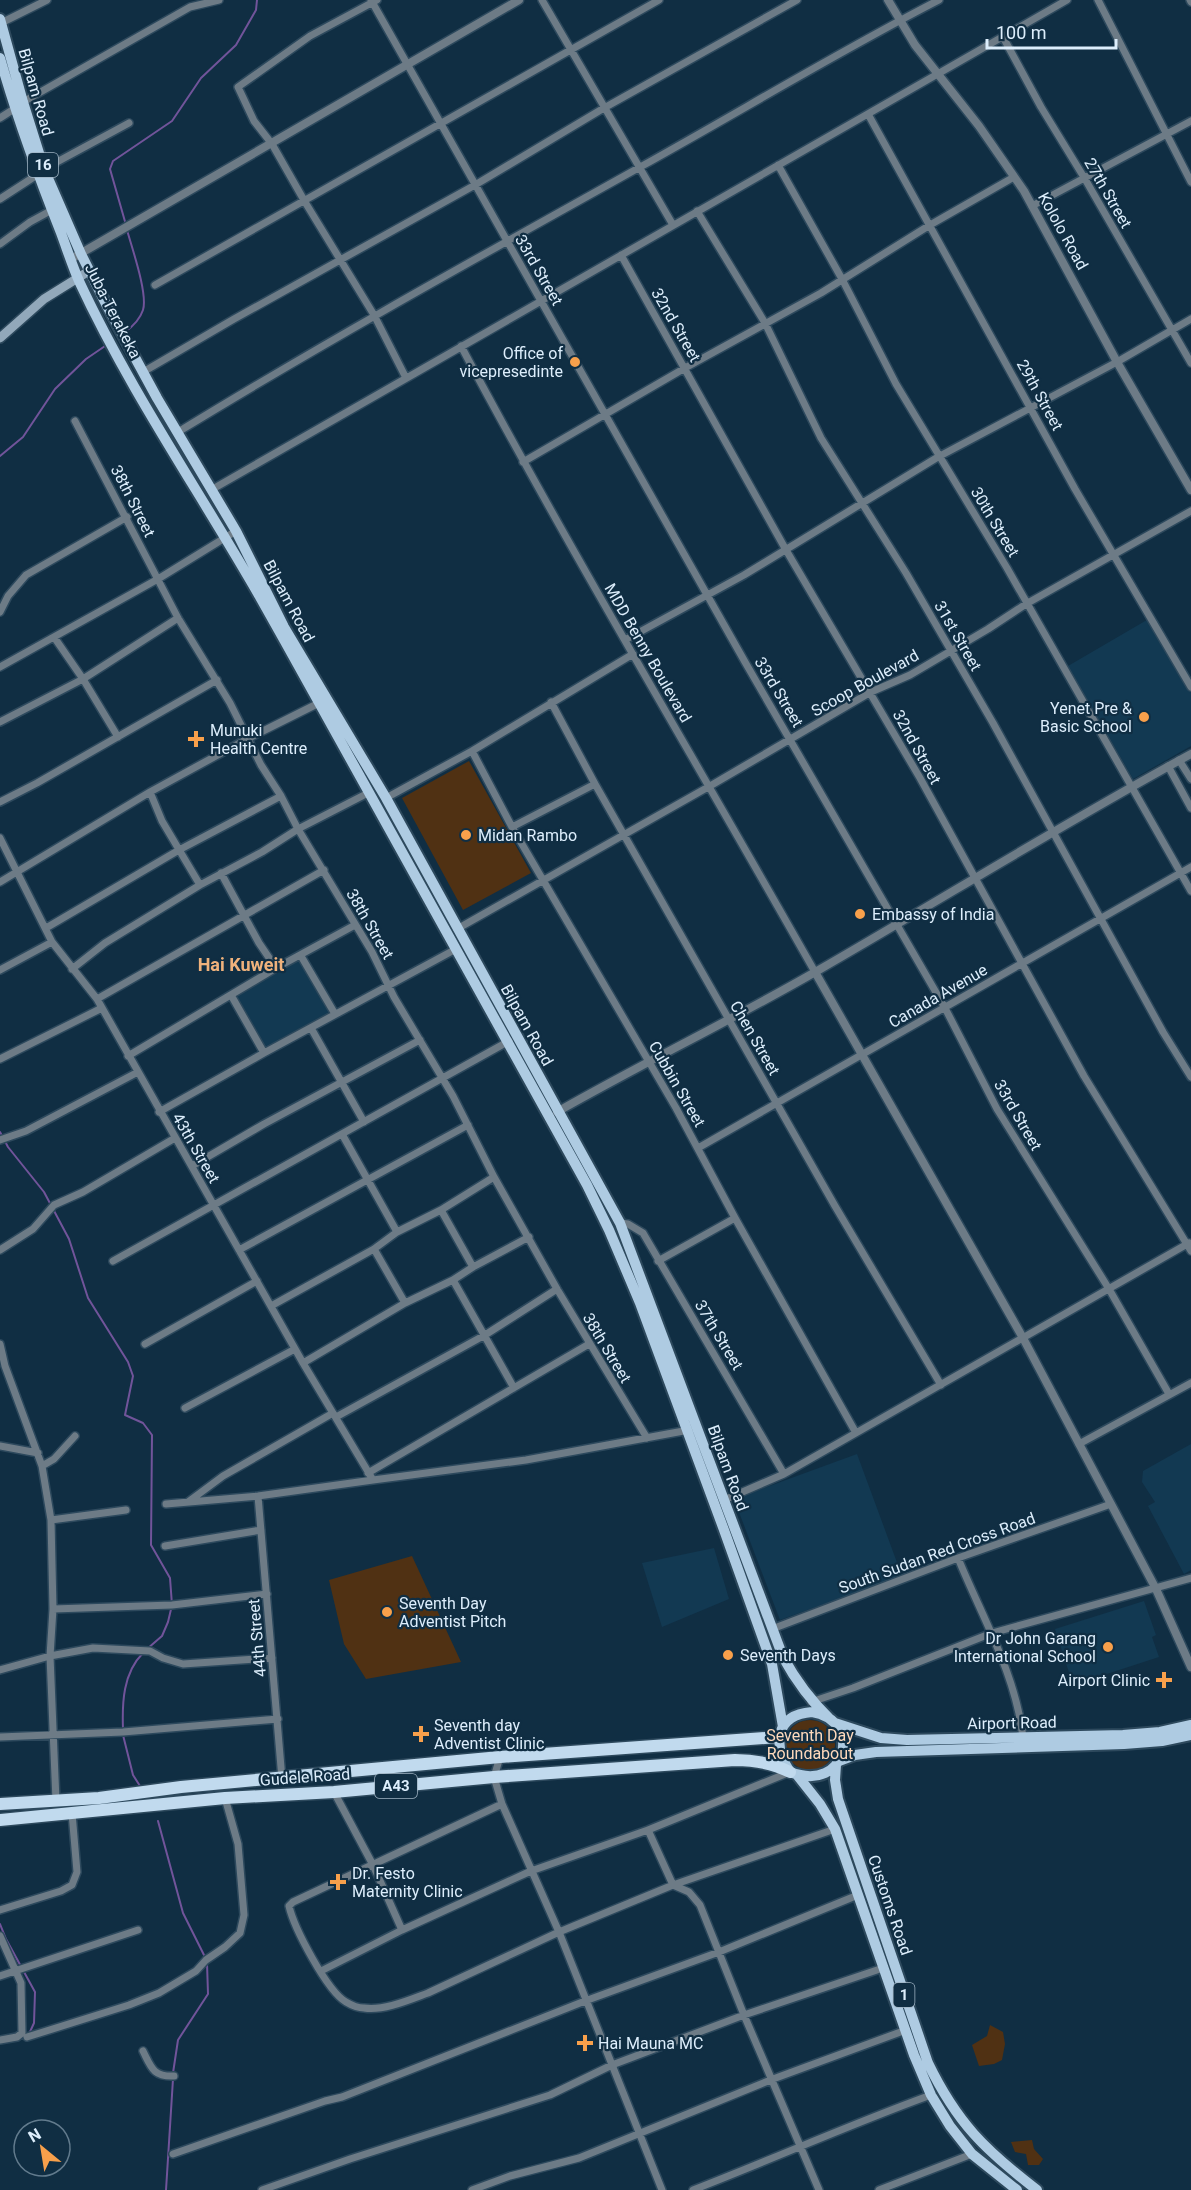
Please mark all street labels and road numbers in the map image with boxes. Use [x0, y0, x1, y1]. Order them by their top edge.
street label: Bilpam Road [14, 46, 58, 138]
road number: 16 [28, 153, 58, 177]
street label: 27th Street [1080, 154, 1136, 232]
street label: Kololo Road [1034, 189, 1092, 273]
street label: 33rd Street [511, 231, 567, 309]
street label: Juba-Terakeka [81, 260, 145, 362]
street label: 32nd Street [647, 285, 705, 365]
street label: 29th Street [1013, 356, 1067, 434]
street label: 38th Street [107, 462, 159, 540]
street label: 30th Street [967, 484, 1023, 560]
street label: Bilpam Road [259, 557, 319, 645]
street label: MDD Benny Boulevard [600, 580, 696, 726]
street label: 31st Street [930, 598, 986, 674]
street label: Scoop Boulevard [808, 646, 922, 720]
street label: 33rd Street [751, 653, 807, 731]
street label: 32nd Street [889, 707, 945, 787]
street label: 38th Street [342, 885, 398, 963]
street label: Canada Avenue [885, 960, 991, 1032]
street label: Bilpam Road [497, 981, 557, 1069]
street label: Chen Street [726, 997, 784, 1079]
street label: Cubbin Street [645, 1038, 709, 1130]
street label: 33rd Street [990, 1076, 1046, 1154]
street label: 43th Street [168, 1109, 224, 1187]
street label: 37th Street [691, 1297, 747, 1373]
street label: 38th Street [579, 1310, 635, 1386]
street label: Bilpam Road [704, 1422, 752, 1514]
street label: South Sudan Red Cross Road [836, 1509, 1038, 1597]
street label: 44th Street [244, 1598, 270, 1678]
street label: Airport Road [967, 1713, 1057, 1733]
street label: Gudele Road [259, 1764, 351, 1790]
road number: A43 [375, 1774, 417, 1798]
street label: Customs Road [864, 1852, 916, 1958]
road number: 1 [894, 1983, 914, 2007]

